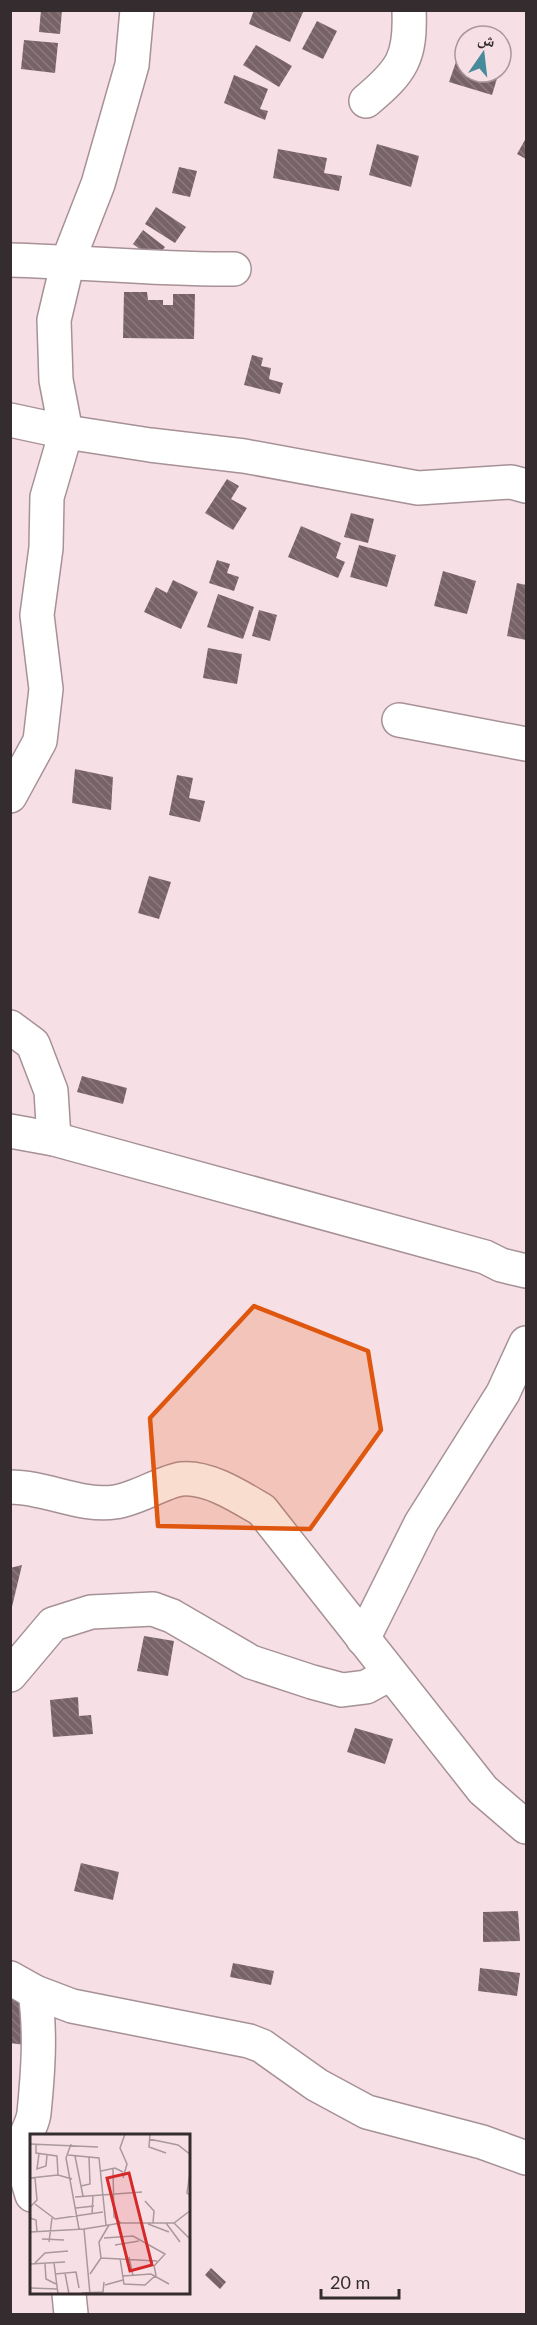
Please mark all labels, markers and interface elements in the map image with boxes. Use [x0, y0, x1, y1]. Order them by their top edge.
north arrow [453, 24, 513, 84]
text: ش [476, 28, 497, 51]
inset map [30, 2134, 190, 2295]
scale bar [321, 2262, 399, 2300]
text: 20 m [330, 2271, 370, 2293]

